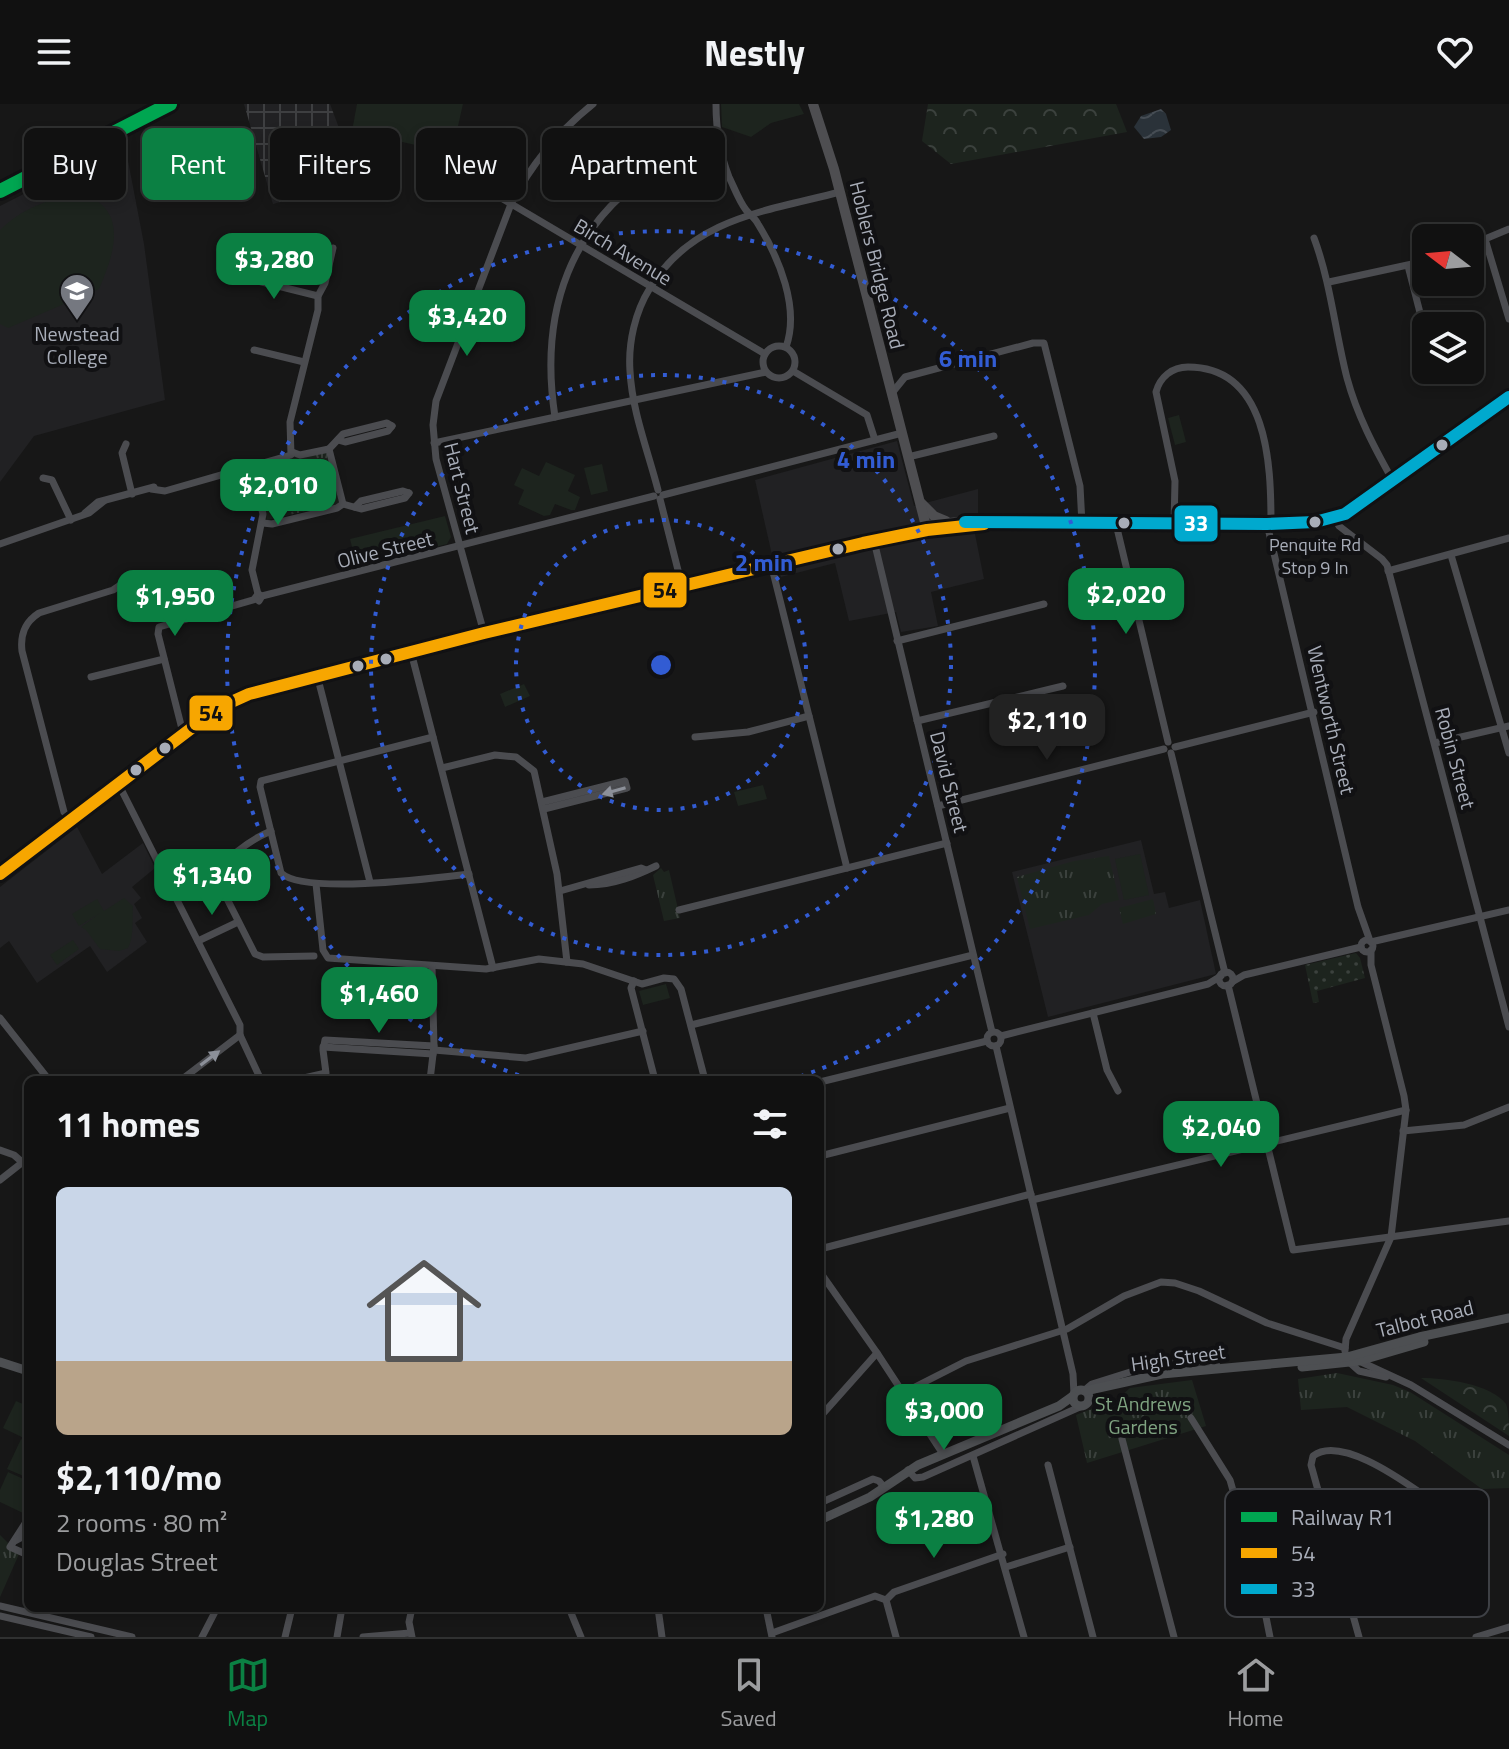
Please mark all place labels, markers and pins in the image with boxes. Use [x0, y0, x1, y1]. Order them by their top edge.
pin: $3,280 [209, 233, 339, 301]
school or university icon: Newstead College [58, 272, 96, 322]
pin: $3,420 [402, 290, 532, 358]
place label: Newstead College [34, 318, 120, 372]
unlabelled marker [1434, 437, 1450, 453]
pin: $2,010 [213, 459, 343, 527]
marker: Penquite Rd Stop 9 In [1307, 514, 1323, 530]
unlabelled marker [1116, 515, 1132, 531]
place label: Penquite Rd Stop 9 In [1269, 531, 1361, 581]
unlabelled marker [830, 541, 846, 557]
pin: $2,020 [1061, 568, 1191, 636]
pin: $1,950 [110, 570, 240, 638]
unlabelled marker [378, 651, 394, 667]
centre of rings [647, 651, 675, 679]
unlabelled marker [350, 658, 366, 674]
pin: $2,110 [982, 694, 1112, 762]
unlabelled marker [157, 740, 173, 756]
unlabelled marker [128, 762, 144, 778]
pin: $1,340 [147, 849, 277, 917]
pin: $1,460 [314, 967, 444, 1035]
pin: $2,040 [1156, 1101, 1286, 1169]
pin: $3,000 [879, 1384, 1009, 1452]
pin: $1,280 [869, 1492, 999, 1560]

